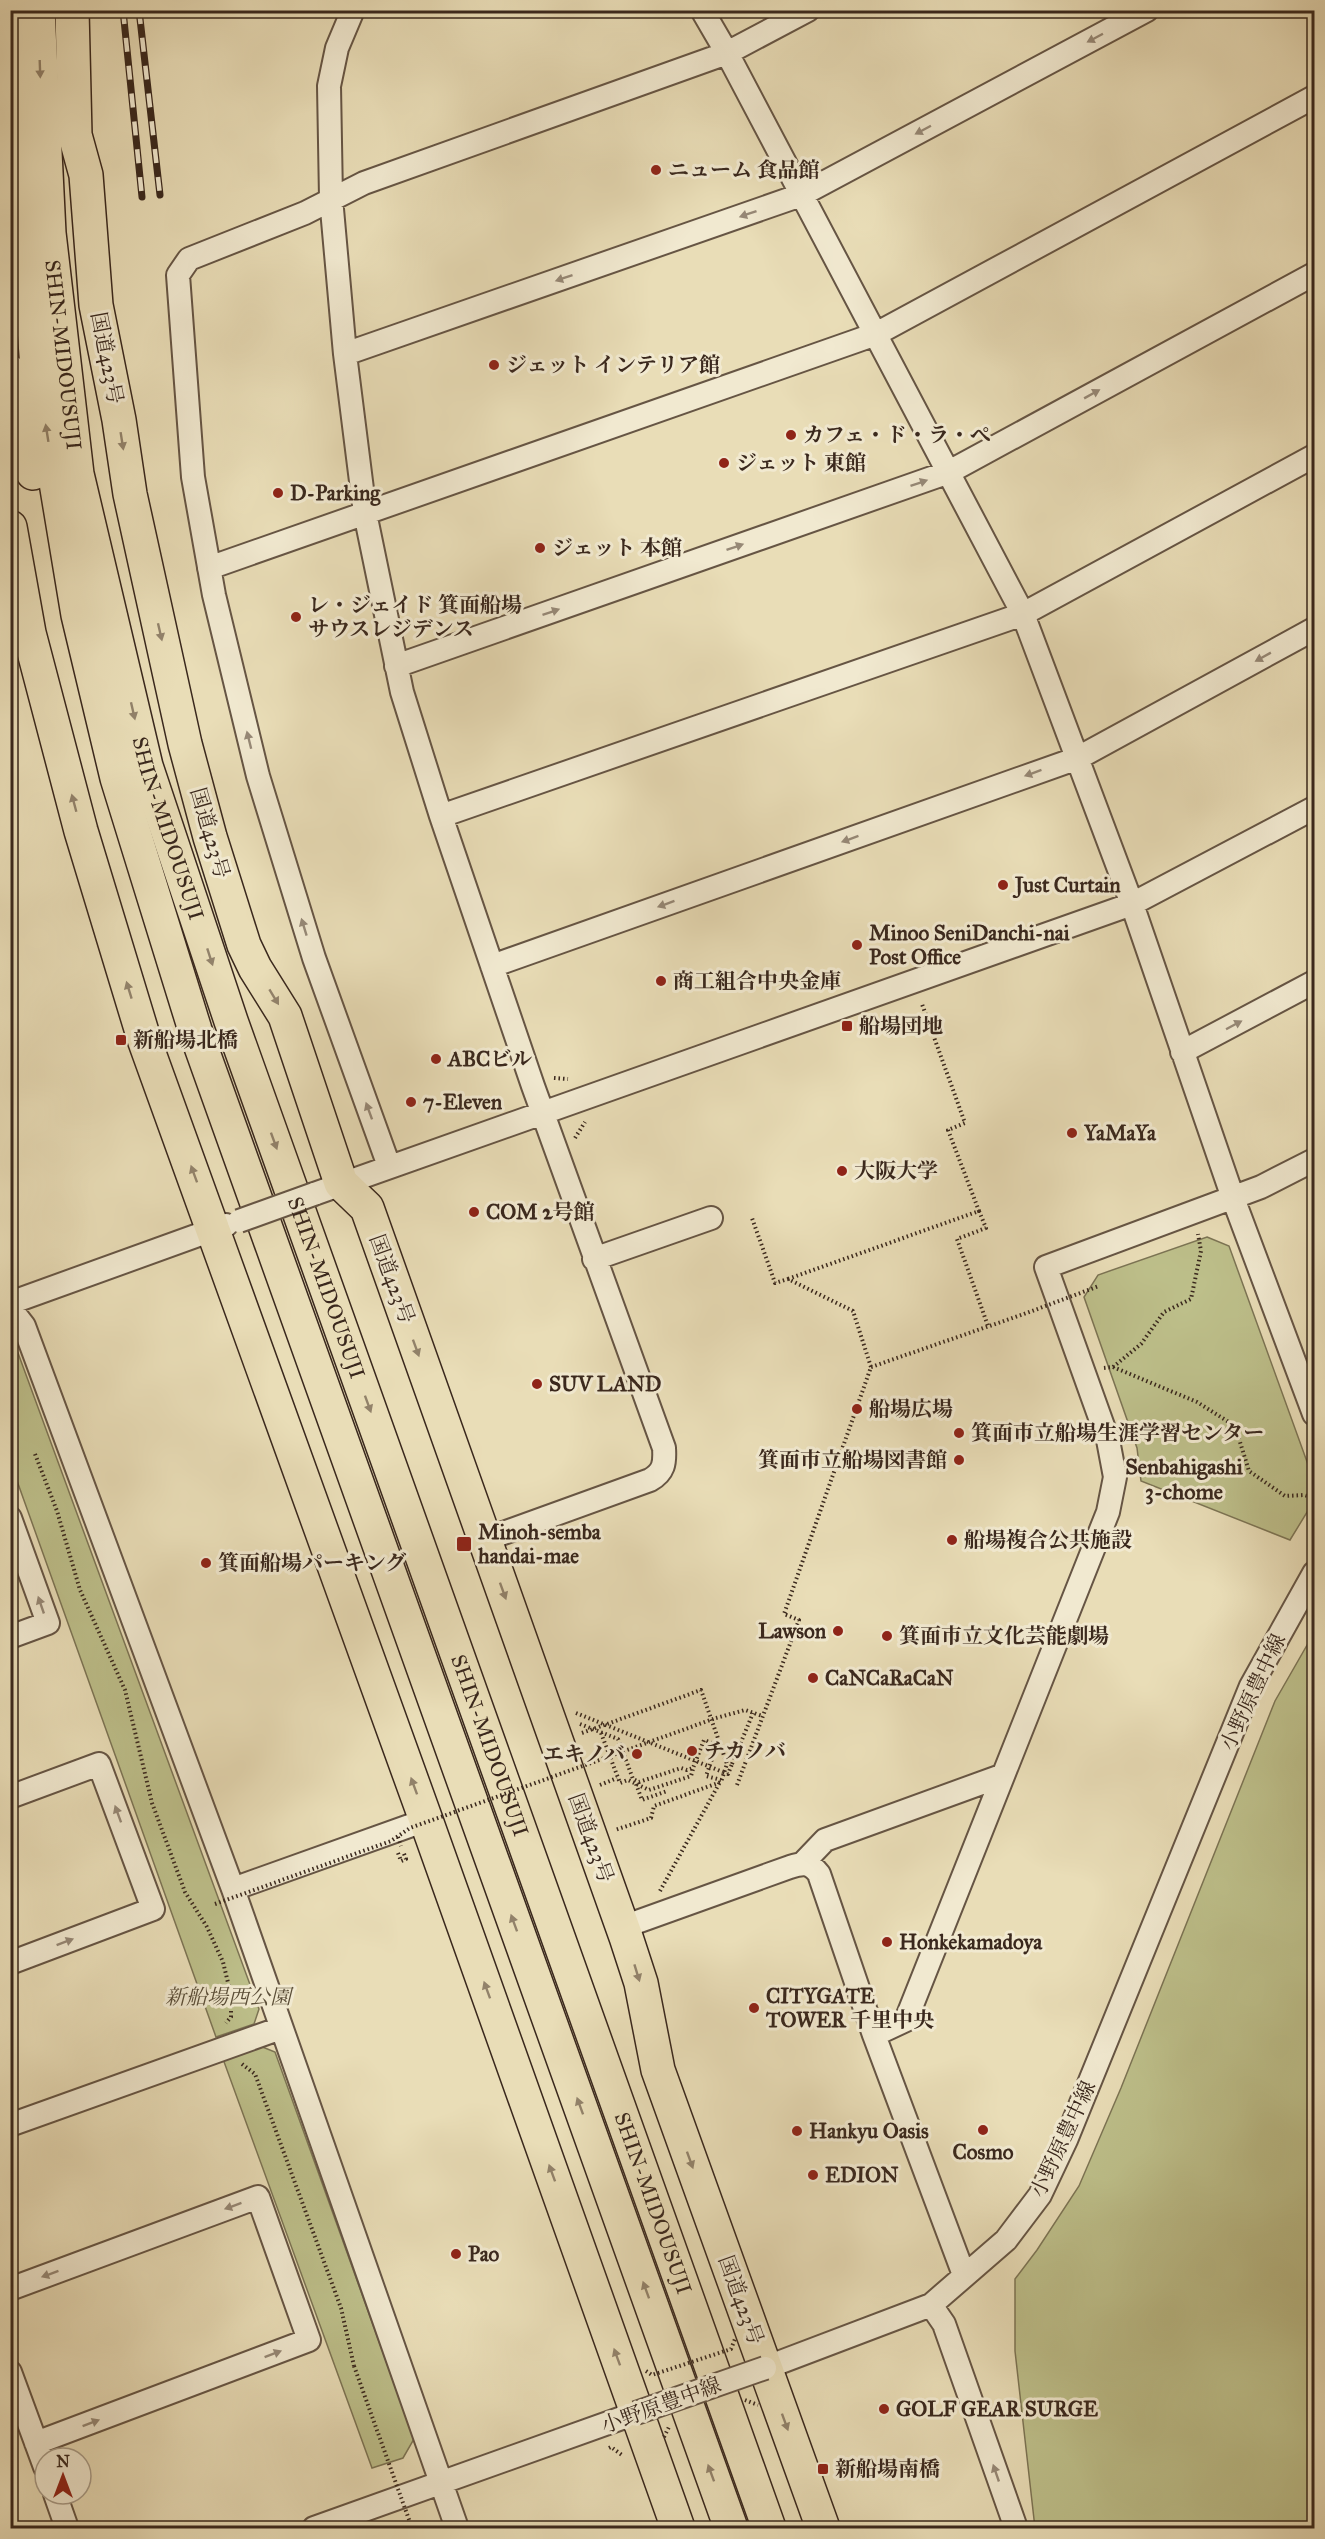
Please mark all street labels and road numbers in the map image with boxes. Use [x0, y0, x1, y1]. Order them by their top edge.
street label: SHIN-MIDOUSUJI [39, 258, 87, 451]
street label: 国道423号 [85, 310, 129, 406]
street label: SHIN-MIDOUSUJI [127, 734, 209, 924]
street label: 国道423号 [185, 784, 235, 882]
street label: SHIN-MIDOUSUJI [282, 1193, 371, 1382]
street label: 国道423号 [364, 1231, 420, 1327]
street label: 小野原豊中線 [1215, 1629, 1291, 1755]
street label: SHIN-MIDOUSUJI [445, 1651, 534, 1840]
street label: 国道423号 [563, 1790, 619, 1886]
street label: 小野原豊中線 [1025, 2076, 1101, 2202]
street label: SHIN-MIDOUSUJI [609, 2109, 697, 2298]
street label: 国道423号 [713, 2252, 769, 2348]
street label: 小野原豊中線 [597, 2371, 725, 2439]

